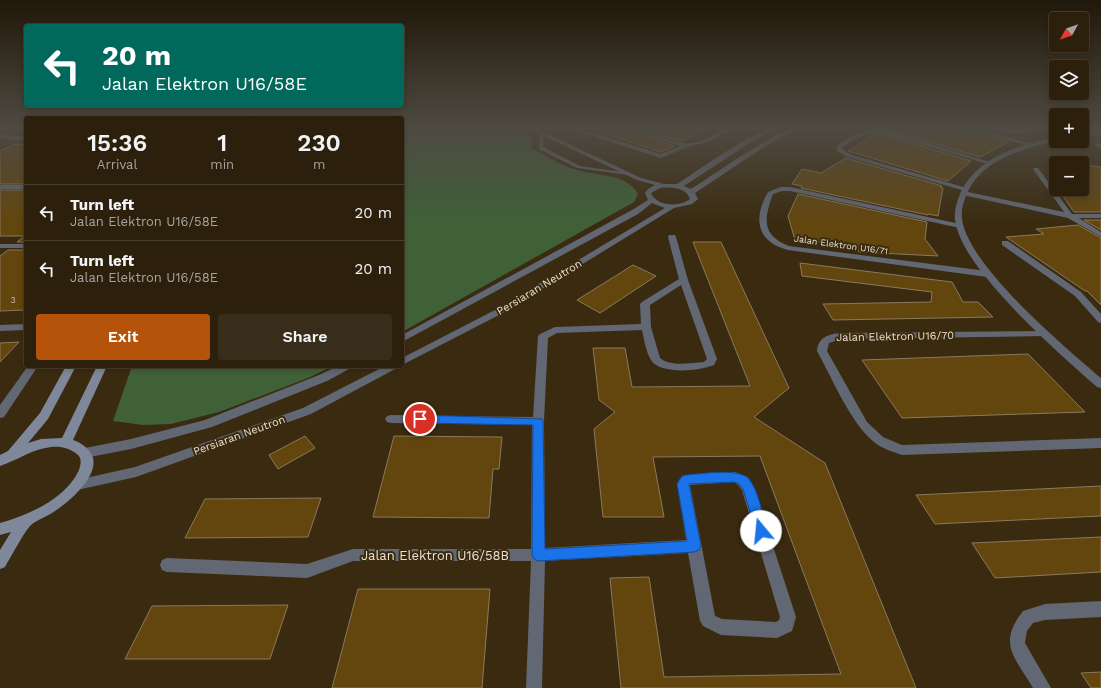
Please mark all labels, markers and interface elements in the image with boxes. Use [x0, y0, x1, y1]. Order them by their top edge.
north arrow [1049, 12, 1089, 52]
map controls [1049, 12, 1089, 196]
text: 20 m [102, 39, 171, 72]
icon: left [36, 40, 88, 92]
button: layers [1049, 60, 1089, 100]
text: Jalan Elektron U16/58E [102, 73, 307, 94]
button: + [1049, 108, 1089, 148]
text: 15:36 [87, 129, 147, 157]
text: 1 [217, 129, 227, 157]
text: 230 [297, 129, 341, 157]
button: − [1049, 156, 1089, 196]
text: Arrival [97, 157, 137, 172]
text: min [210, 157, 234, 172]
text: m [313, 157, 325, 172]
text: Turn left [70, 196, 134, 214]
icon: left [36, 202, 58, 224]
text: 20 m [355, 204, 392, 222]
text: Jalan Elektron U16/58E [70, 214, 218, 229]
street label: Jalan Elektron U16/71 [794, 233, 888, 257]
text: Turn left [70, 252, 134, 270]
street label: Persiaran Neutron [494, 257, 584, 318]
icon: left [36, 258, 58, 280]
text: 20 m [355, 260, 392, 278]
text: Jalan Elektron U16/58E [70, 270, 218, 285]
house number: 3 [10, 295, 16, 305]
button: Exit [36, 314, 210, 360]
button: Share [218, 314, 392, 360]
street label: Jalan Elektron U16/70 [836, 329, 954, 344]
pin [403, 402, 437, 436]
icon: arrive [409, 408, 431, 430]
street label: Persiaran Neutron [191, 413, 287, 458]
position arrow [740, 510, 782, 552]
street label: Jalan Elektron U16/58B [361, 548, 509, 563]

